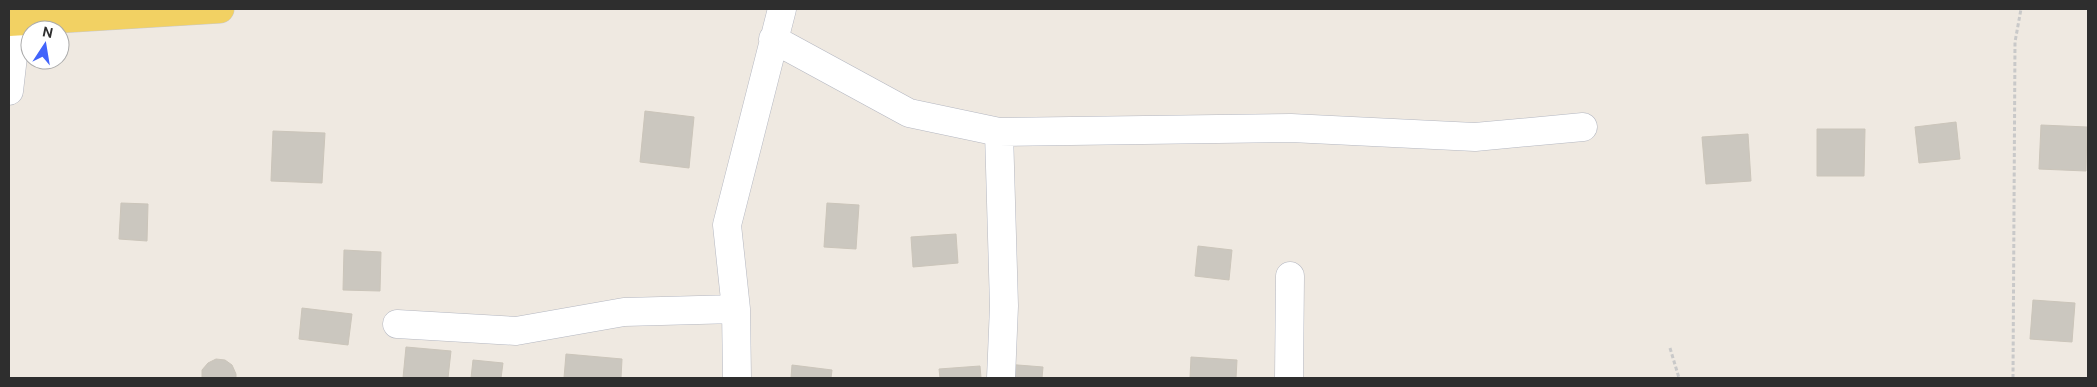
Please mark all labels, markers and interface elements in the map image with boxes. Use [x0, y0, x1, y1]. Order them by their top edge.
north arrow [20, 20, 70, 70]
text: N [41, 22, 55, 42]

